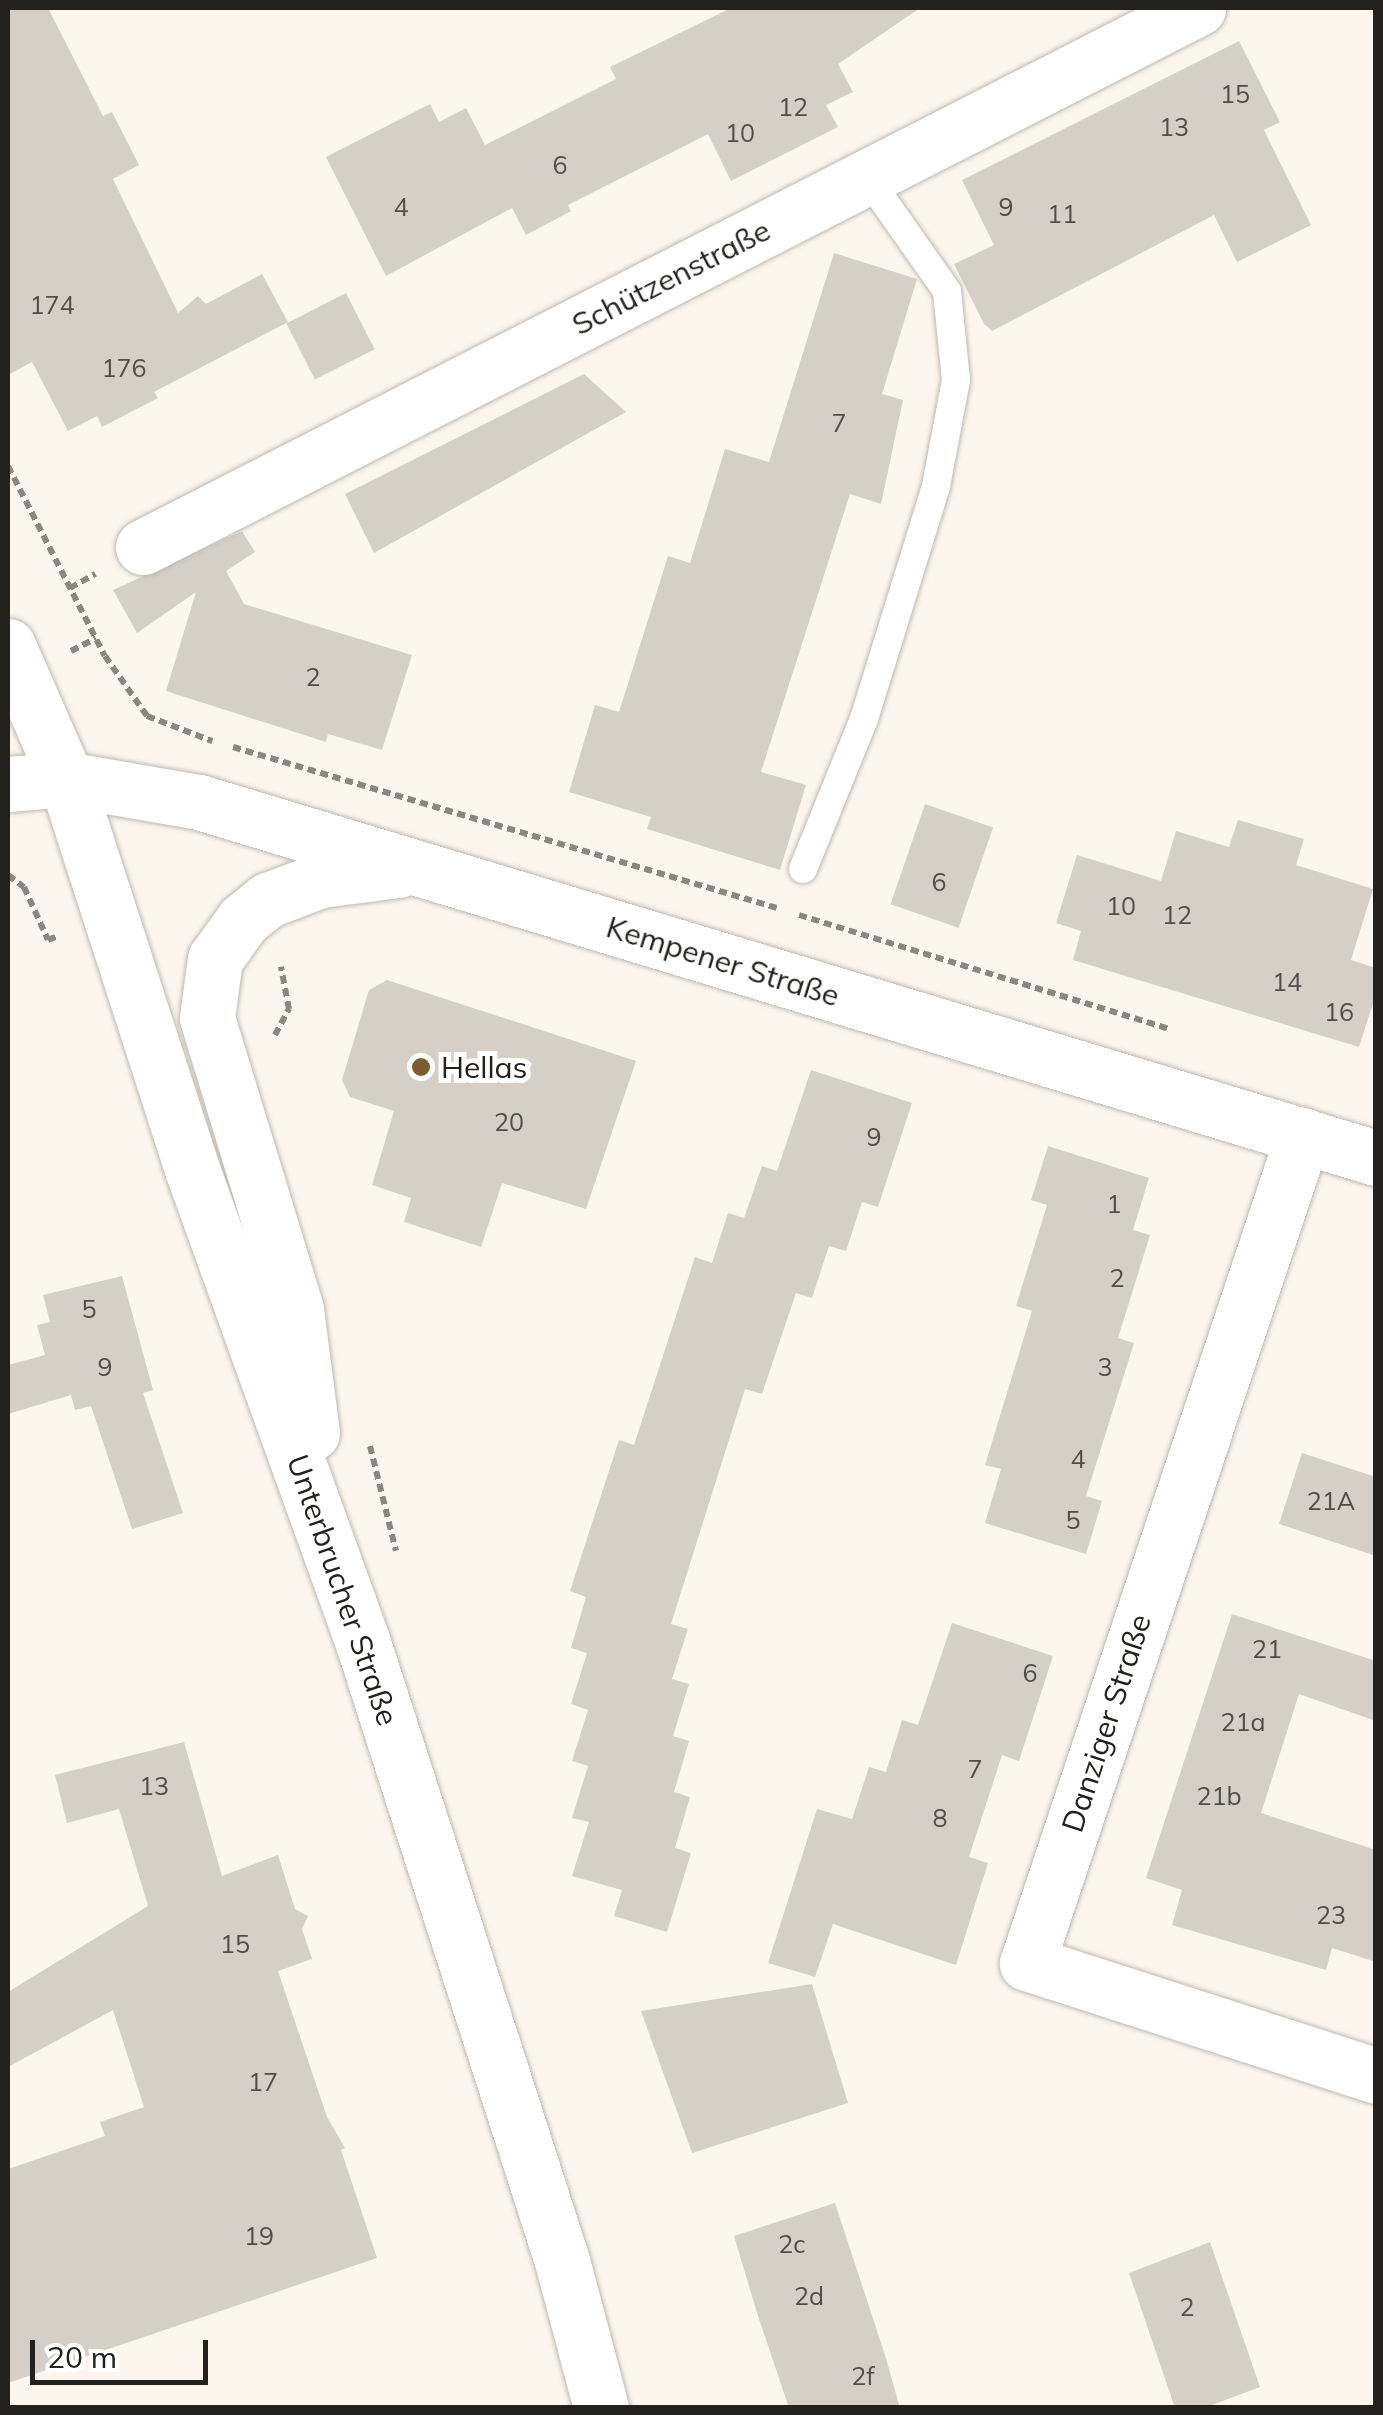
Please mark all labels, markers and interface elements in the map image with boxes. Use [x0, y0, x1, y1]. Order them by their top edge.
house number: 15 [1220, 79, 1250, 109]
house number: 12 [778, 92, 808, 122]
house number: 13 [1159, 112, 1189, 142]
house number: 10 [725, 118, 755, 148]
house number: 6 [553, 150, 567, 180]
house number: 4 [394, 192, 408, 222]
house number: 9 [999, 192, 1013, 222]
house number: 11 [1047, 199, 1077, 229]
street label: Schützenstraße [566, 212, 776, 342]
house number: 174 [30, 290, 74, 320]
house number: 176 [102, 353, 146, 383]
house number: 7 [832, 408, 846, 438]
house number: 2 [306, 662, 320, 692]
house number: 6 [932, 867, 946, 897]
house number: 10 [1106, 891, 1136, 921]
house number: 12 [1162, 900, 1192, 930]
street label: Kempener Straße [602, 908, 844, 1014]
house number: 14 [1272, 967, 1302, 997]
house number: 16 [1324, 997, 1354, 1027]
place label: Hellas [441, 1049, 527, 1085]
marker: Hellas [410, 1056, 432, 1078]
house number: 20 [494, 1107, 524, 1137]
house number: 9 [867, 1122, 881, 1152]
house number: 1 [1107, 1189, 1121, 1219]
house number: 2 [1110, 1263, 1124, 1293]
house number: 5 [82, 1294, 96, 1324]
house number: 9 [98, 1352, 112, 1382]
house number: 3 [1098, 1352, 1112, 1382]
house number: 4 [1071, 1444, 1085, 1474]
street label: Unterbrucher Straße [280, 1450, 406, 1730]
house number: 21A [1307, 1486, 1355, 1516]
house number: 5 [1066, 1505, 1080, 1535]
street label: Danziger Straße [1054, 1609, 1158, 1837]
house number: 21 [1252, 1634, 1282, 1664]
house number: 6 [1023, 1658, 1037, 1688]
house number: 21a [1221, 1707, 1265, 1737]
house number: 7 [968, 1754, 982, 1784]
house number: 13 [139, 1771, 169, 1801]
house number: 21b [1197, 1781, 1241, 1811]
house number: 8 [933, 1803, 947, 1833]
house number: 23 [1316, 1900, 1346, 1930]
house number: 15 [220, 1929, 250, 1959]
house number: 17 [248, 2067, 278, 2097]
house number: 19 [244, 2221, 274, 2251]
house number: 2c [778, 2229, 806, 2259]
house number: 2d [794, 2281, 824, 2311]
house number: 2 [1180, 2292, 1194, 2322]
scale bar [35, 2320, 212, 2382]
text: 20 m [47, 2338, 117, 2376]
house number: 2f [851, 2361, 875, 2391]

